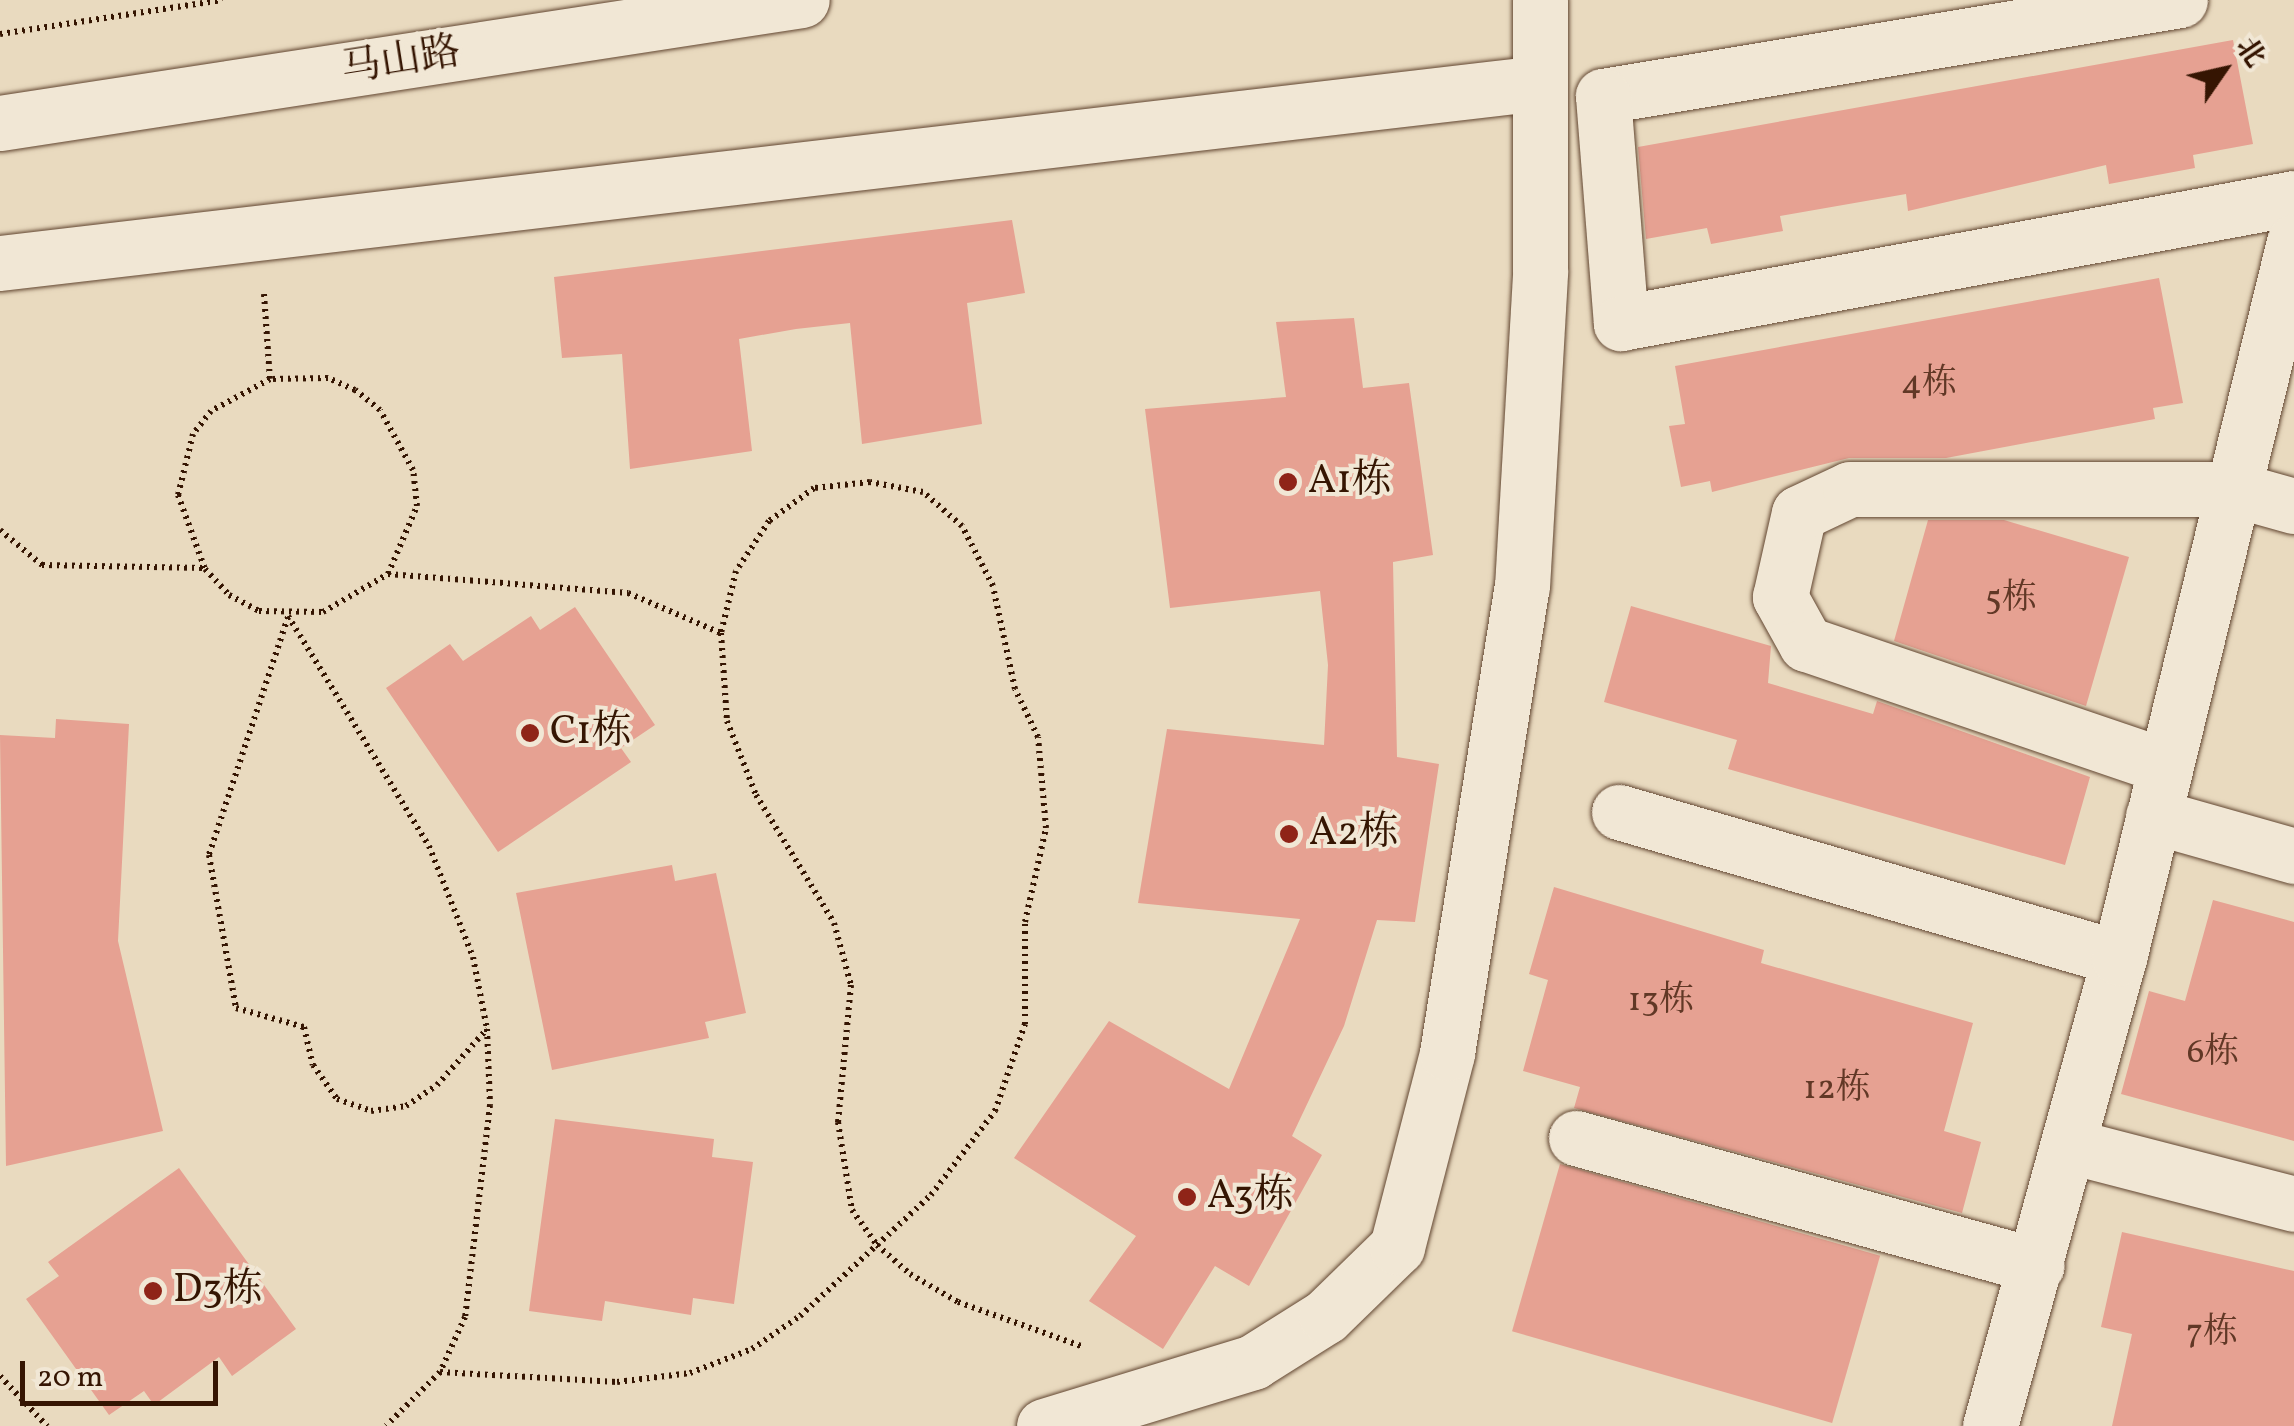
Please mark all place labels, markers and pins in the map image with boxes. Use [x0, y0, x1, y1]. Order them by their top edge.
place label: A1栋 [1308, 458, 1392, 506]
marker: A1栋 [1277, 471, 1299, 493]
place label: C1栋 [550, 709, 632, 757]
marker: C1栋 [519, 722, 541, 744]
place label: A2栋 [1309, 810, 1399, 858]
marker: A2栋 [1278, 823, 1300, 845]
place label: A3栋 [1207, 1173, 1294, 1221]
marker: A3栋 [1176, 1186, 1198, 1208]
place label: D3栋 [173, 1267, 263, 1315]
marker: D3栋 [142, 1280, 164, 1302]

